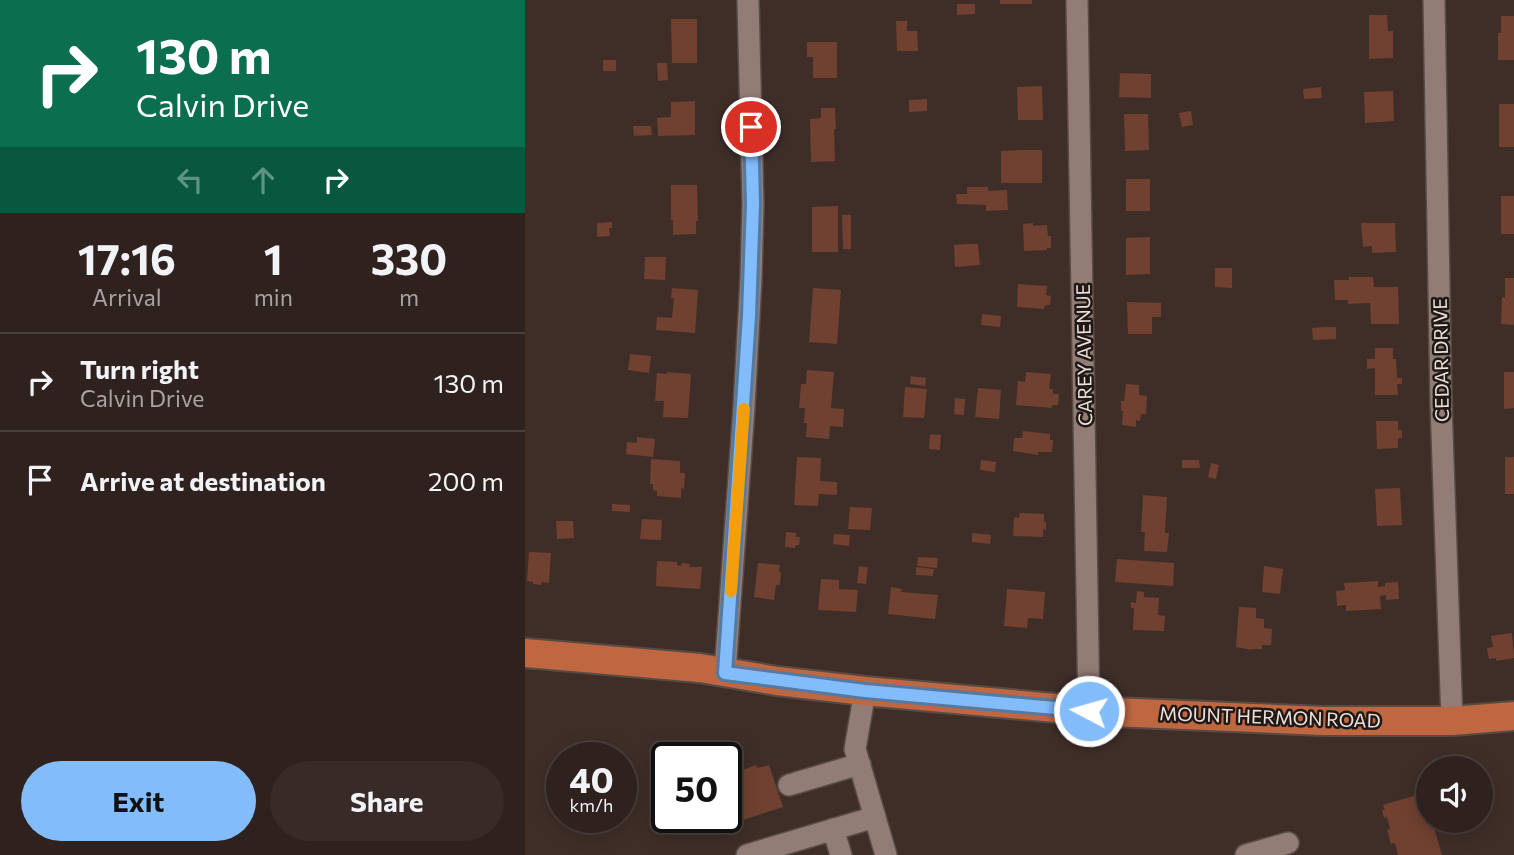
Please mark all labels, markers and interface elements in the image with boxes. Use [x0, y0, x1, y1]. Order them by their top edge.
text: 130 m [136, 24, 271, 84]
icon: right [21, 28, 112, 119]
text: Calvin Drive [136, 84, 309, 124]
pin [721, 97, 781, 157]
icon: arrive [732, 108, 770, 146]
icon: left [171, 161, 209, 199]
icon: ahead [244, 161, 282, 199]
icon: right [317, 161, 355, 199]
text: 17:16 [78, 232, 176, 284]
text: 1 [264, 232, 283, 284]
text: 330 [371, 232, 447, 284]
text: Arrival [92, 283, 162, 311]
text: min [254, 283, 293, 311]
text: m [399, 283, 419, 311]
street label: CAREY AVENUE [1071, 284, 1096, 426]
street label: CEDAR DRIVE [1428, 298, 1453, 422]
text: Turn right [80, 353, 199, 384]
icon: right [21, 363, 59, 401]
text: 130 m [433, 367, 504, 398]
text: Calvin Drive [80, 384, 204, 412]
icon: arrive [21, 461, 59, 499]
text: Arrive at destination [80, 465, 326, 496]
text: 200 m [428, 465, 504, 496]
position arrow [1052, 674, 1126, 748]
street label: MOUNT HERMON ROAD [1159, 701, 1381, 732]
speed limit sign: 50 [651, 742, 742, 833]
map controls [1416, 756, 1493, 833]
button: sound [1416, 756, 1493, 833]
text: 40 [569, 757, 614, 800]
button: Exit [21, 761, 256, 841]
button: Share [270, 761, 504, 841]
text: km/h [570, 794, 613, 816]

